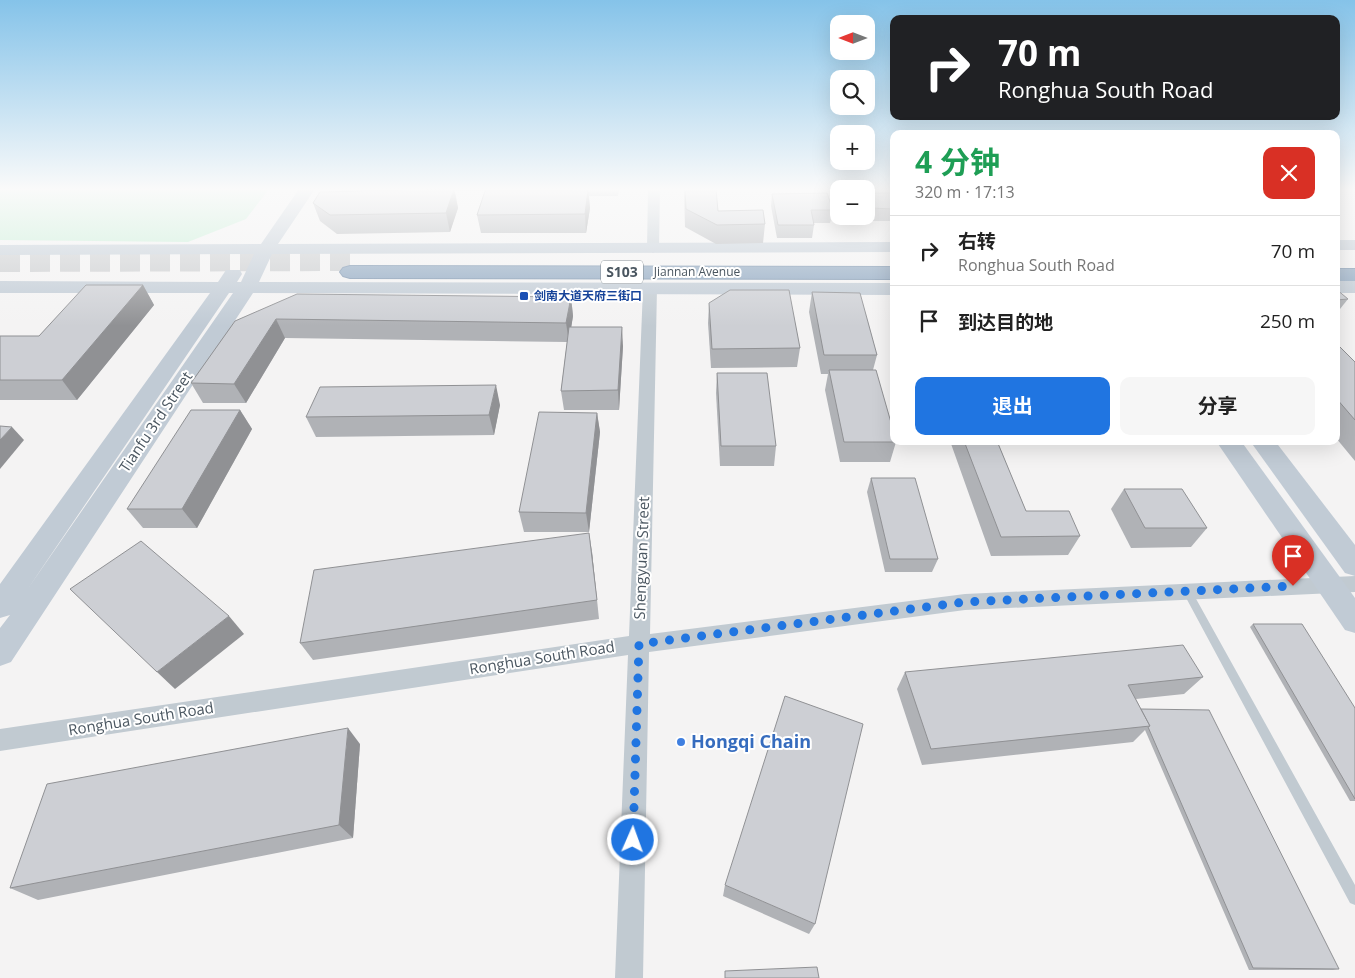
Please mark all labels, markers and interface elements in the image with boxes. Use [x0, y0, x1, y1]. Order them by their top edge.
north arrow [830, 15, 875, 60]
map controls [830, 15, 875, 225]
text: 70 m [998, 29, 1081, 76]
icon: right [915, 35, 980, 100]
button: search [830, 70, 875, 115]
text: Ronghua South Road [998, 74, 1214, 104]
button: + [830, 125, 875, 170]
text: 4 分钟 [915, 141, 1000, 182]
button: close [1263, 147, 1315, 199]
button: − [830, 180, 875, 225]
text: 320 m · 17:13 [915, 181, 1015, 203]
text: 右转 [958, 228, 996, 254]
icon: right [915, 237, 943, 265]
text: 70 m [1271, 238, 1315, 264]
text: Ronghua South Road [958, 254, 1115, 276]
road number: S103 [601, 260, 643, 284]
street label: Jiannan Avenue [653, 263, 741, 280]
place label: 剑南大道天府三街口 [534, 287, 642, 304]
marker: 剑南大道天府三街口 [518, 290, 530, 302]
icon: arrive [915, 307, 943, 335]
text: 250 m [1260, 308, 1315, 334]
text: 到达目的地 [958, 309, 1053, 335]
street label: Tianfu 3rd Street [114, 367, 196, 476]
button: 退出 [915, 377, 1110, 435]
button: 分享 [1120, 377, 1315, 435]
street label: Shengyuan Street [629, 496, 653, 620]
pin [1272, 535, 1314, 586]
icon: arrive [1279, 542, 1307, 570]
street label: Ronghua South Road [468, 636, 616, 678]
street label: Ronghua South Road [67, 697, 215, 739]
place label: Hongqi Chain [691, 729, 811, 753]
marker: Hongqi Chain [675, 736, 687, 748]
position arrow [606, 813, 658, 865]

